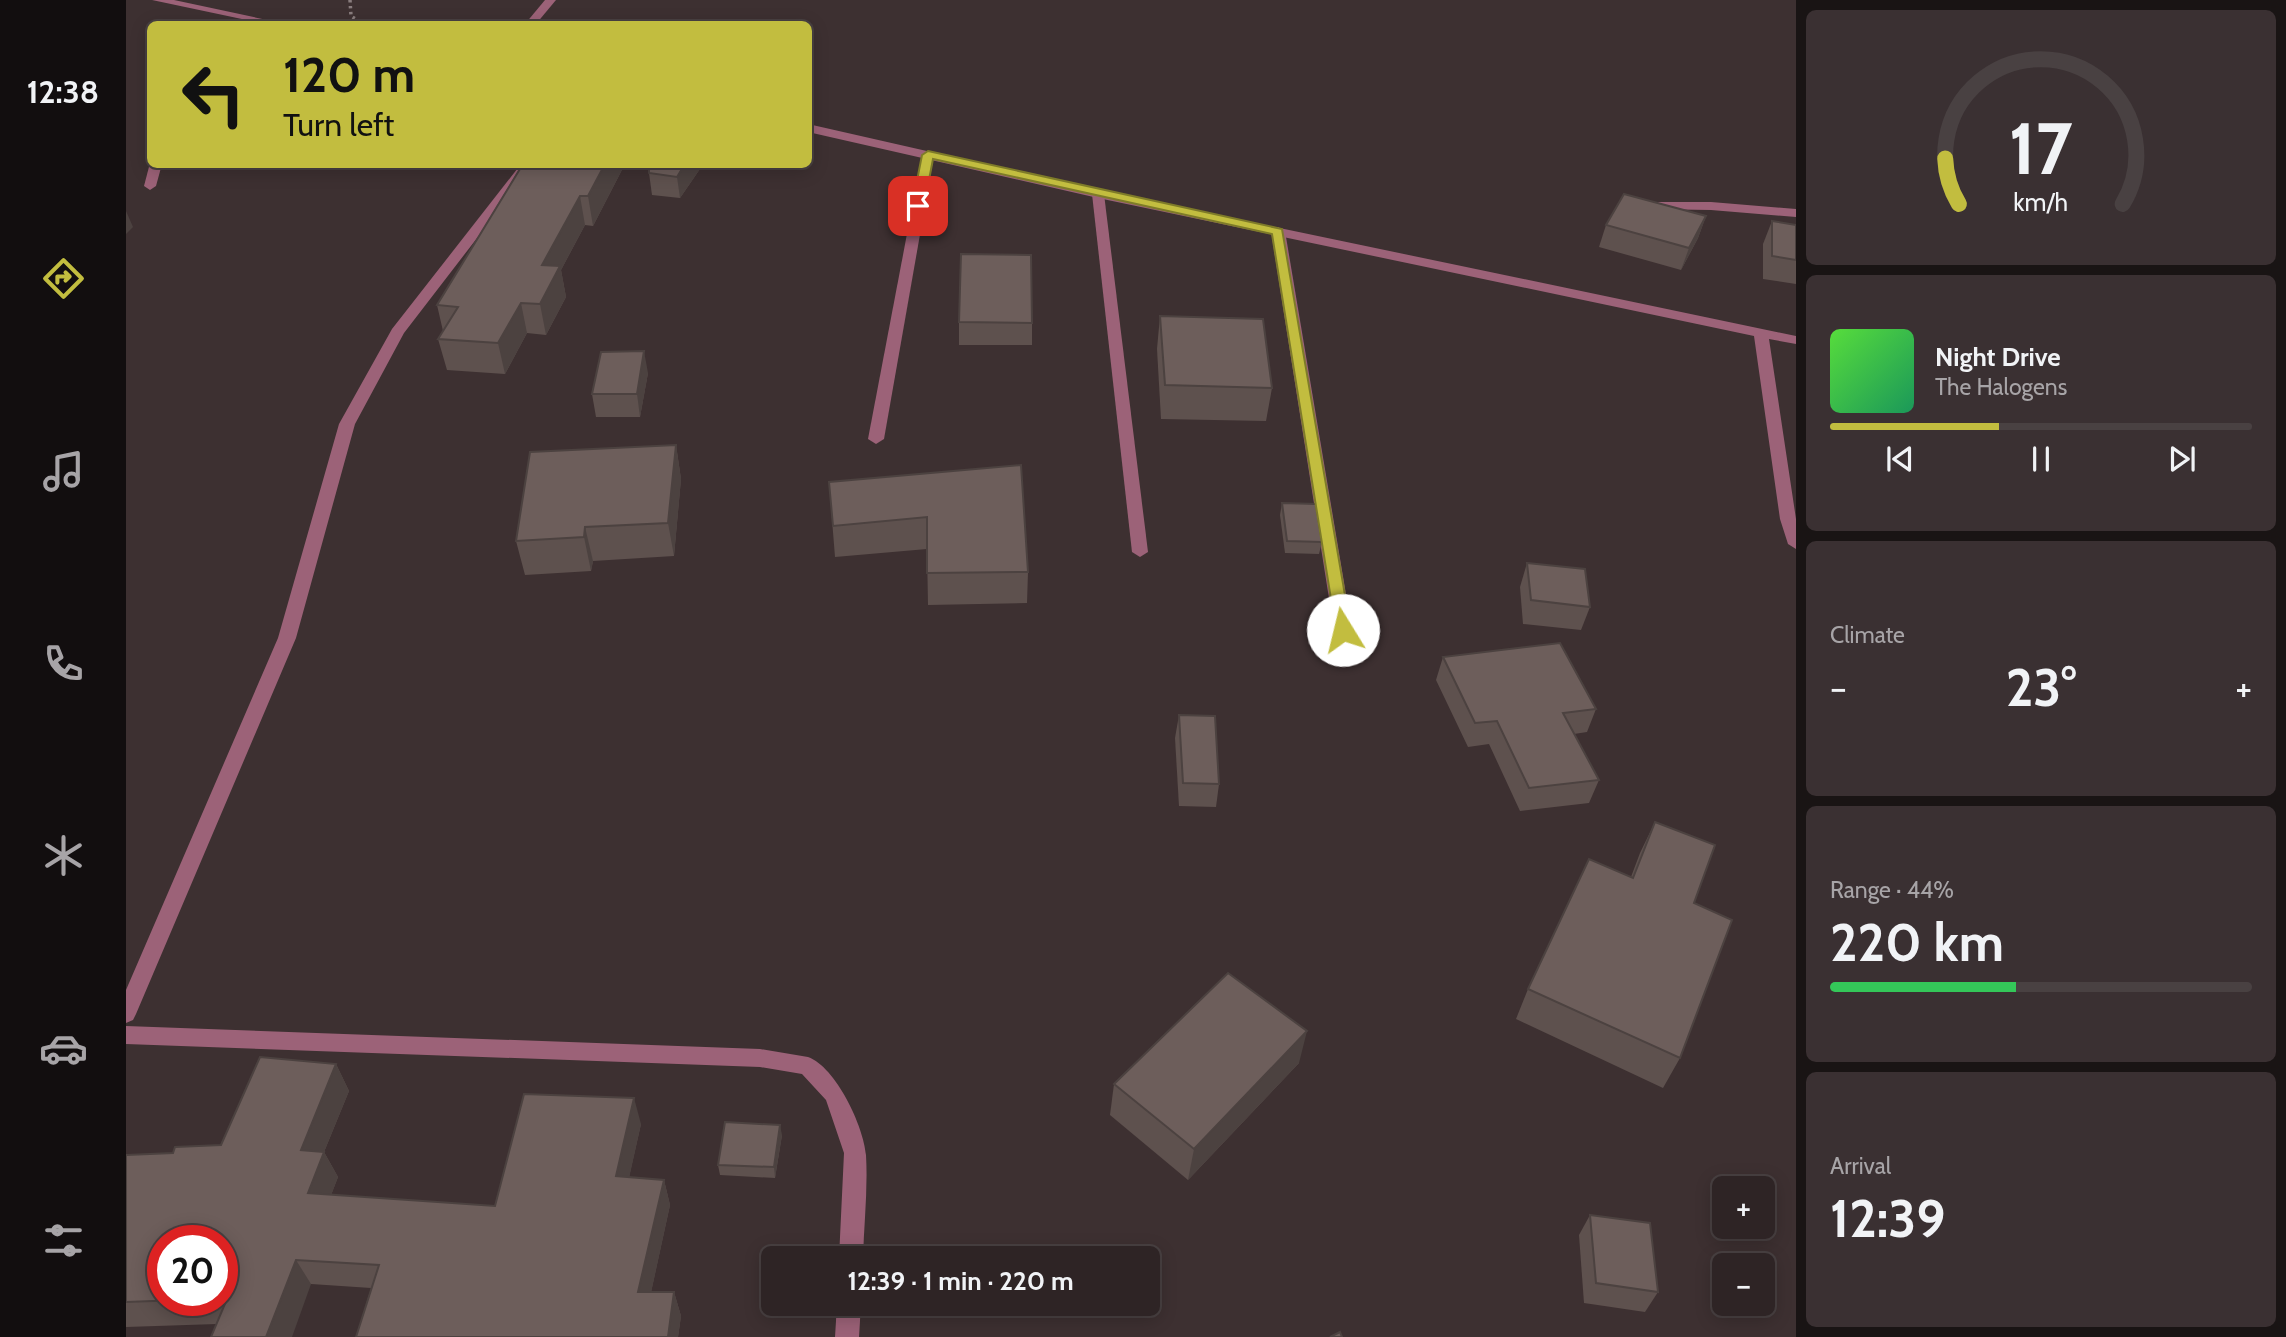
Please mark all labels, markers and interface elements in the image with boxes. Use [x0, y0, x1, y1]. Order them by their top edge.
text: 120 m [283, 45, 415, 104]
icon: left [168, 49, 259, 140]
text: 12:38 [27, 72, 99, 111]
text: 17 [2009, 104, 2073, 192]
text: Turn left [283, 105, 394, 144]
pin [888, 176, 948, 236]
icon: arrive [899, 187, 937, 225]
text: km/h [2014, 187, 2068, 217]
icon: directions [39, 254, 88, 303]
text: Night Drive [1935, 341, 2061, 373]
text: The Halogens [1935, 373, 2067, 401]
icon: previous [1881, 440, 1919, 478]
icon: pause [2022, 440, 2060, 478]
icon: next [2163, 440, 2201, 478]
icon: music [39, 447, 88, 496]
position arrow [1306, 593, 1380, 667]
text: Climate [1830, 621, 1905, 649]
icon: phone [39, 639, 88, 688]
text: 23° [2006, 656, 2076, 719]
text: − [1830, 664, 1847, 711]
text: + [2235, 664, 2252, 711]
icon: climate [39, 831, 88, 880]
text: Range · 44% [1830, 876, 1954, 904]
text: 220 km [1830, 911, 2004, 974]
icon: car [39, 1024, 88, 1073]
text: Arrival [1830, 1152, 1891, 1180]
map controls [1712, 1176, 1775, 1316]
button: + [1712, 1176, 1775, 1239]
text: 12:39 [1830, 1187, 1946, 1250]
icon: filters [39, 1216, 88, 1265]
speed limit sign: 20 [147, 1225, 238, 1316]
button: − [1712, 1253, 1775, 1316]
text: 12:39 · 1 min · 220 m [847, 1265, 1074, 1297]

